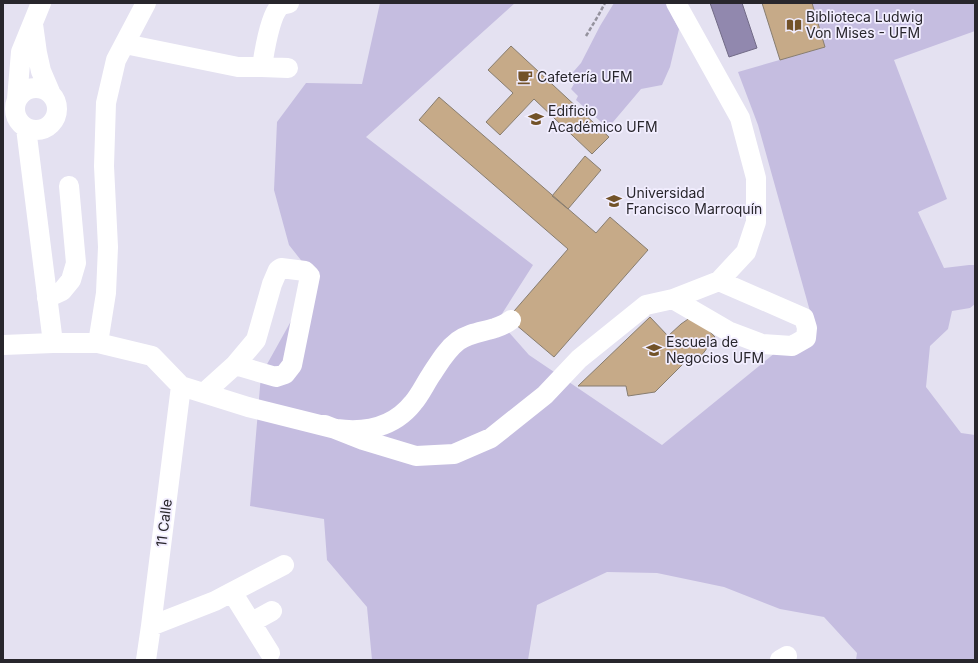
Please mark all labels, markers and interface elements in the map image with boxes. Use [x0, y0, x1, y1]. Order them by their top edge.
place label: Biblioteca Ludwig Von Mises - UFM [806, 8, 923, 41]
library icon: Biblioteca Ludwig Von Mises - UFM [785, 16, 803, 34]
cafe icon: Cafetería UFM [516, 68, 534, 86]
place label: Cafetería UFM [537, 68, 633, 85]
place label: Edificio Académico UFM [548, 102, 658, 135]
school or university icon: Edificio Académico UFM [527, 110, 545, 128]
place label: Universidad Francisco Marroquín [626, 184, 762, 217]
school or university icon: Universidad Francisco Marroquín [605, 192, 623, 210]
place label: Escuela de Negocios UFM [666, 333, 764, 366]
school or university icon: Escuela de Negocios UFM [645, 341, 663, 359]
street label: 11 Calle [152, 498, 175, 548]

